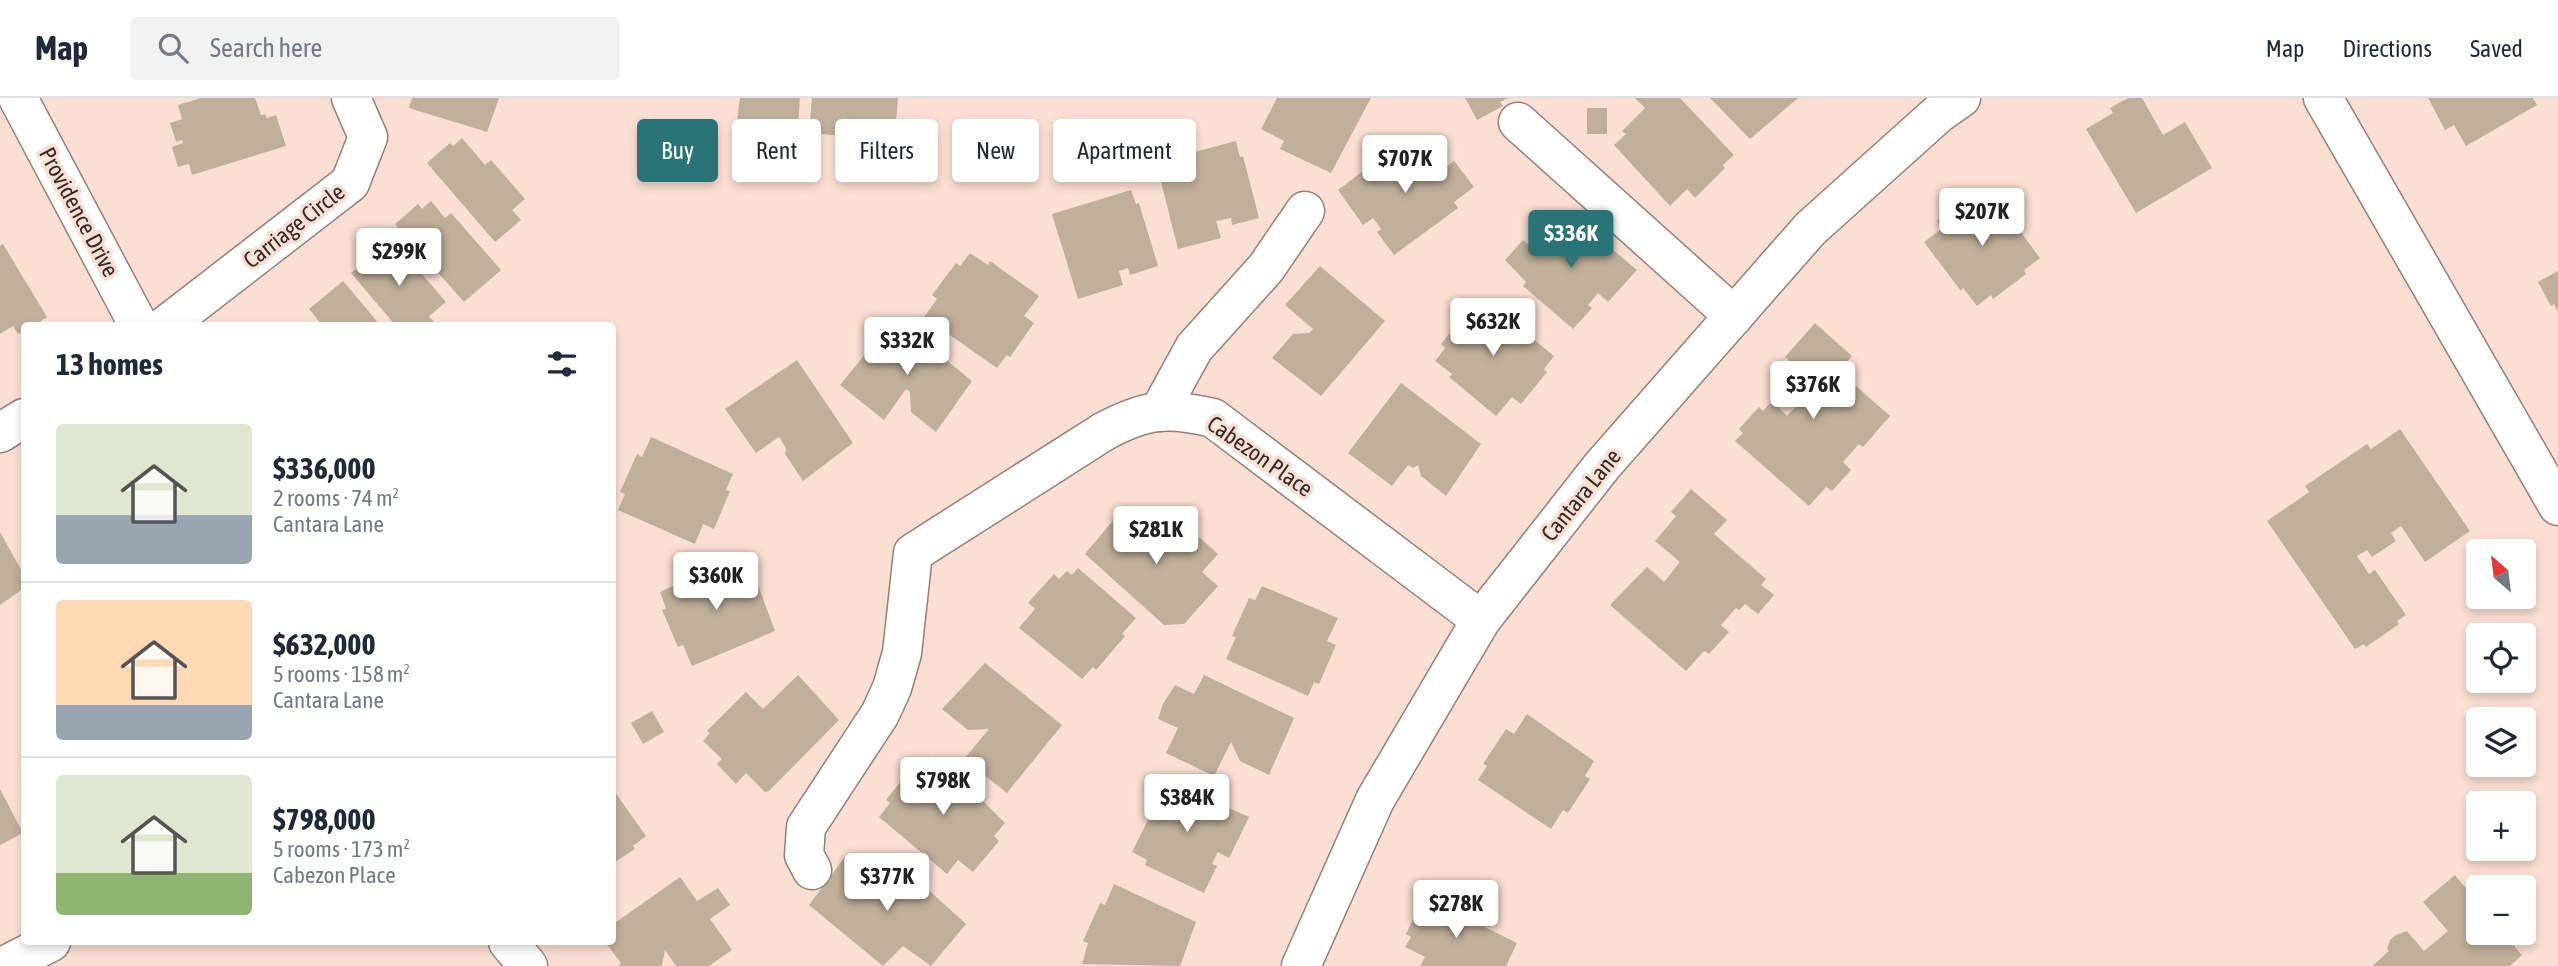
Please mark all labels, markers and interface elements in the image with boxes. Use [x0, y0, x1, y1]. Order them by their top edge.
search box [130, 17, 620, 80]
text: Map [35, 29, 88, 67]
icon: search [154, 29, 192, 67]
text: Search here [210, 33, 322, 63]
text: Map [2266, 35, 2304, 62]
text: Directions [2342, 35, 2432, 62]
text: Saved [2470, 35, 2523, 62]
chip: Buy [637, 119, 718, 182]
chip: Rent [732, 119, 821, 182]
chip: Filters [835, 119, 938, 182]
chip: New [952, 119, 1039, 182]
chip: Apartment [1053, 119, 1196, 182]
pin: $707K [1356, 136, 1454, 195]
street label: Providence Drive [34, 143, 124, 281]
text: $707K [1378, 145, 1432, 171]
street label: Carriage Circle [238, 179, 350, 273]
pin: $207K [1933, 188, 2031, 248]
text: $207K [1955, 198, 2009, 224]
pin: $336K [1522, 211, 1620, 270]
text: $336K [1544, 220, 1598, 246]
pin: $299K [350, 228, 448, 288]
text: $299K [372, 238, 426, 264]
pin: $632K [1444, 299, 1542, 358]
text: $632K [1466, 308, 1520, 334]
pin: $332K [858, 317, 956, 377]
text: $332K [880, 327, 934, 353]
icon: filters [543, 345, 581, 383]
text: 13 homes [56, 347, 163, 381]
pin: $376K [1764, 362, 1862, 421]
text: $376K [1786, 371, 1840, 397]
street label: Cabezon Place [1202, 410, 1318, 502]
street label: Cantara Lane [1536, 444, 1626, 546]
text: $336,000 [273, 451, 376, 485]
icon: home [112, 452, 196, 536]
text: 2 rooms · 74 m² [273, 485, 399, 511]
pin: $281K [1107, 506, 1205, 566]
text: Cantara Lane [273, 511, 384, 537]
text: $281K [1129, 516, 1183, 542]
north arrow [2466, 539, 2536, 609]
map controls [2466, 539, 2536, 945]
pin: $360K [667, 552, 765, 612]
text: $360K [689, 562, 743, 588]
button: locate [2466, 623, 2536, 693]
text: $632,000 [273, 627, 376, 661]
icon: home [112, 628, 196, 712]
text: 5 rooms · 158 m² [273, 661, 410, 687]
text: Cantara Lane [273, 687, 384, 713]
button: layers [2466, 707, 2536, 777]
pin: $798K [894, 758, 992, 817]
text: $798K [916, 767, 970, 793]
pin: $384K [1138, 774, 1236, 834]
text: $384K [1160, 784, 1214, 810]
button: + [2466, 791, 2536, 861]
text: $798,000 [273, 802, 376, 836]
icon: home [112, 803, 196, 887]
text: 5 rooms · 173 m² [273, 836, 410, 862]
pin: $377K [838, 854, 936, 913]
text: Cabezon Place [273, 862, 396, 888]
text: $377K [860, 863, 914, 889]
button: − [2466, 875, 2536, 945]
pin: $278K [1407, 880, 1505, 940]
text: $278K [1429, 890, 1483, 916]

